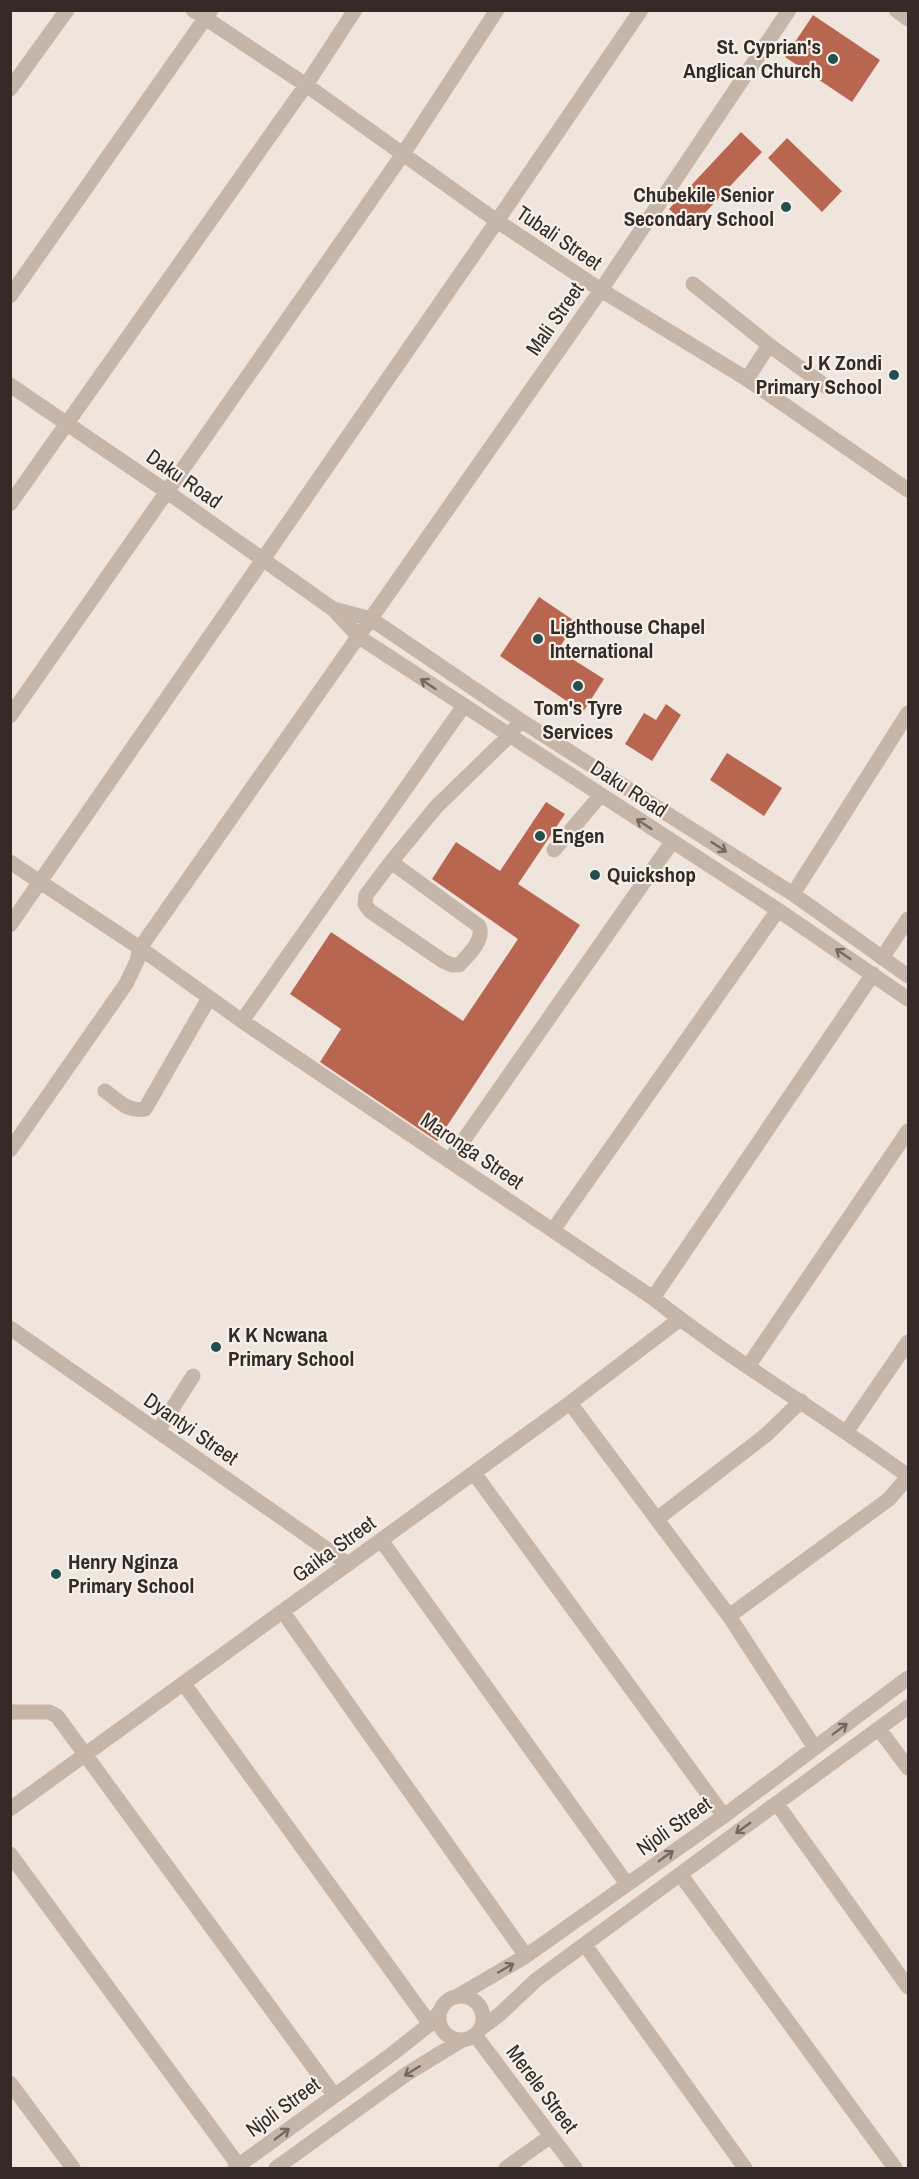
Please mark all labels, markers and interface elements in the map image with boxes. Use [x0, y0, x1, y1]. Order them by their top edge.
place label: St. Cyprian's Anglican Church [683, 32, 821, 85]
marker: St. Cyprian's Anglican Church [826, 52, 840, 66]
place label: Chubekile Senior Secondary School [624, 180, 774, 233]
street label: Tubali Street [511, 198, 608, 277]
marker: Chubekile Senior Secondary School [779, 200, 793, 214]
street label: Mali Street [519, 276, 590, 361]
place label: J K Zondi Primary School [756, 348, 882, 401]
marker: J K Zondi Primary School [887, 368, 901, 382]
street label: Daku Road [141, 442, 228, 515]
place label: Lighthouse Chapel International [550, 612, 705, 665]
marker: Lighthouse Chapel International [531, 632, 545, 646]
one-way arrow [420, 677, 437, 689]
marker: Tom's Tyre Services [571, 679, 585, 693]
place label: Tom's Tyre Services [534, 693, 622, 746]
street label: Daku Road [585, 753, 673, 824]
one-way arrow [636, 818, 653, 831]
place label: Engen [552, 821, 605, 850]
marker: Engen [533, 829, 547, 843]
one-way arrow [710, 841, 727, 853]
place label: Quickshop [607, 860, 696, 889]
marker: Quickshop [588, 868, 602, 882]
one-way arrow [835, 948, 852, 960]
street label: Maronga Street [415, 1105, 530, 1196]
place label: K K Ncwana Primary School [228, 1320, 354, 1373]
marker: K K Ncwana Primary School [209, 1340, 223, 1354]
street label: Dyantyi Street [138, 1385, 244, 1472]
street label: Gaika Street [286, 1508, 382, 1589]
place label: Henry Nginza Primary School [68, 1547, 194, 1600]
marker: Henry Nginza Primary School [49, 1567, 63, 1581]
one-way arrow [832, 1722, 848, 1735]
street label: Njoli Street [631, 1789, 717, 1862]
one-way arrow [735, 1822, 751, 1834]
one-way arrow [658, 1850, 674, 1862]
one-way arrow [497, 1962, 514, 1974]
street label: Merele Street [500, 2039, 585, 2139]
one-way arrow [404, 2065, 421, 2077]
street label: Njoli Street [240, 2070, 326, 2143]
one-way arrow [273, 2127, 289, 2140]

